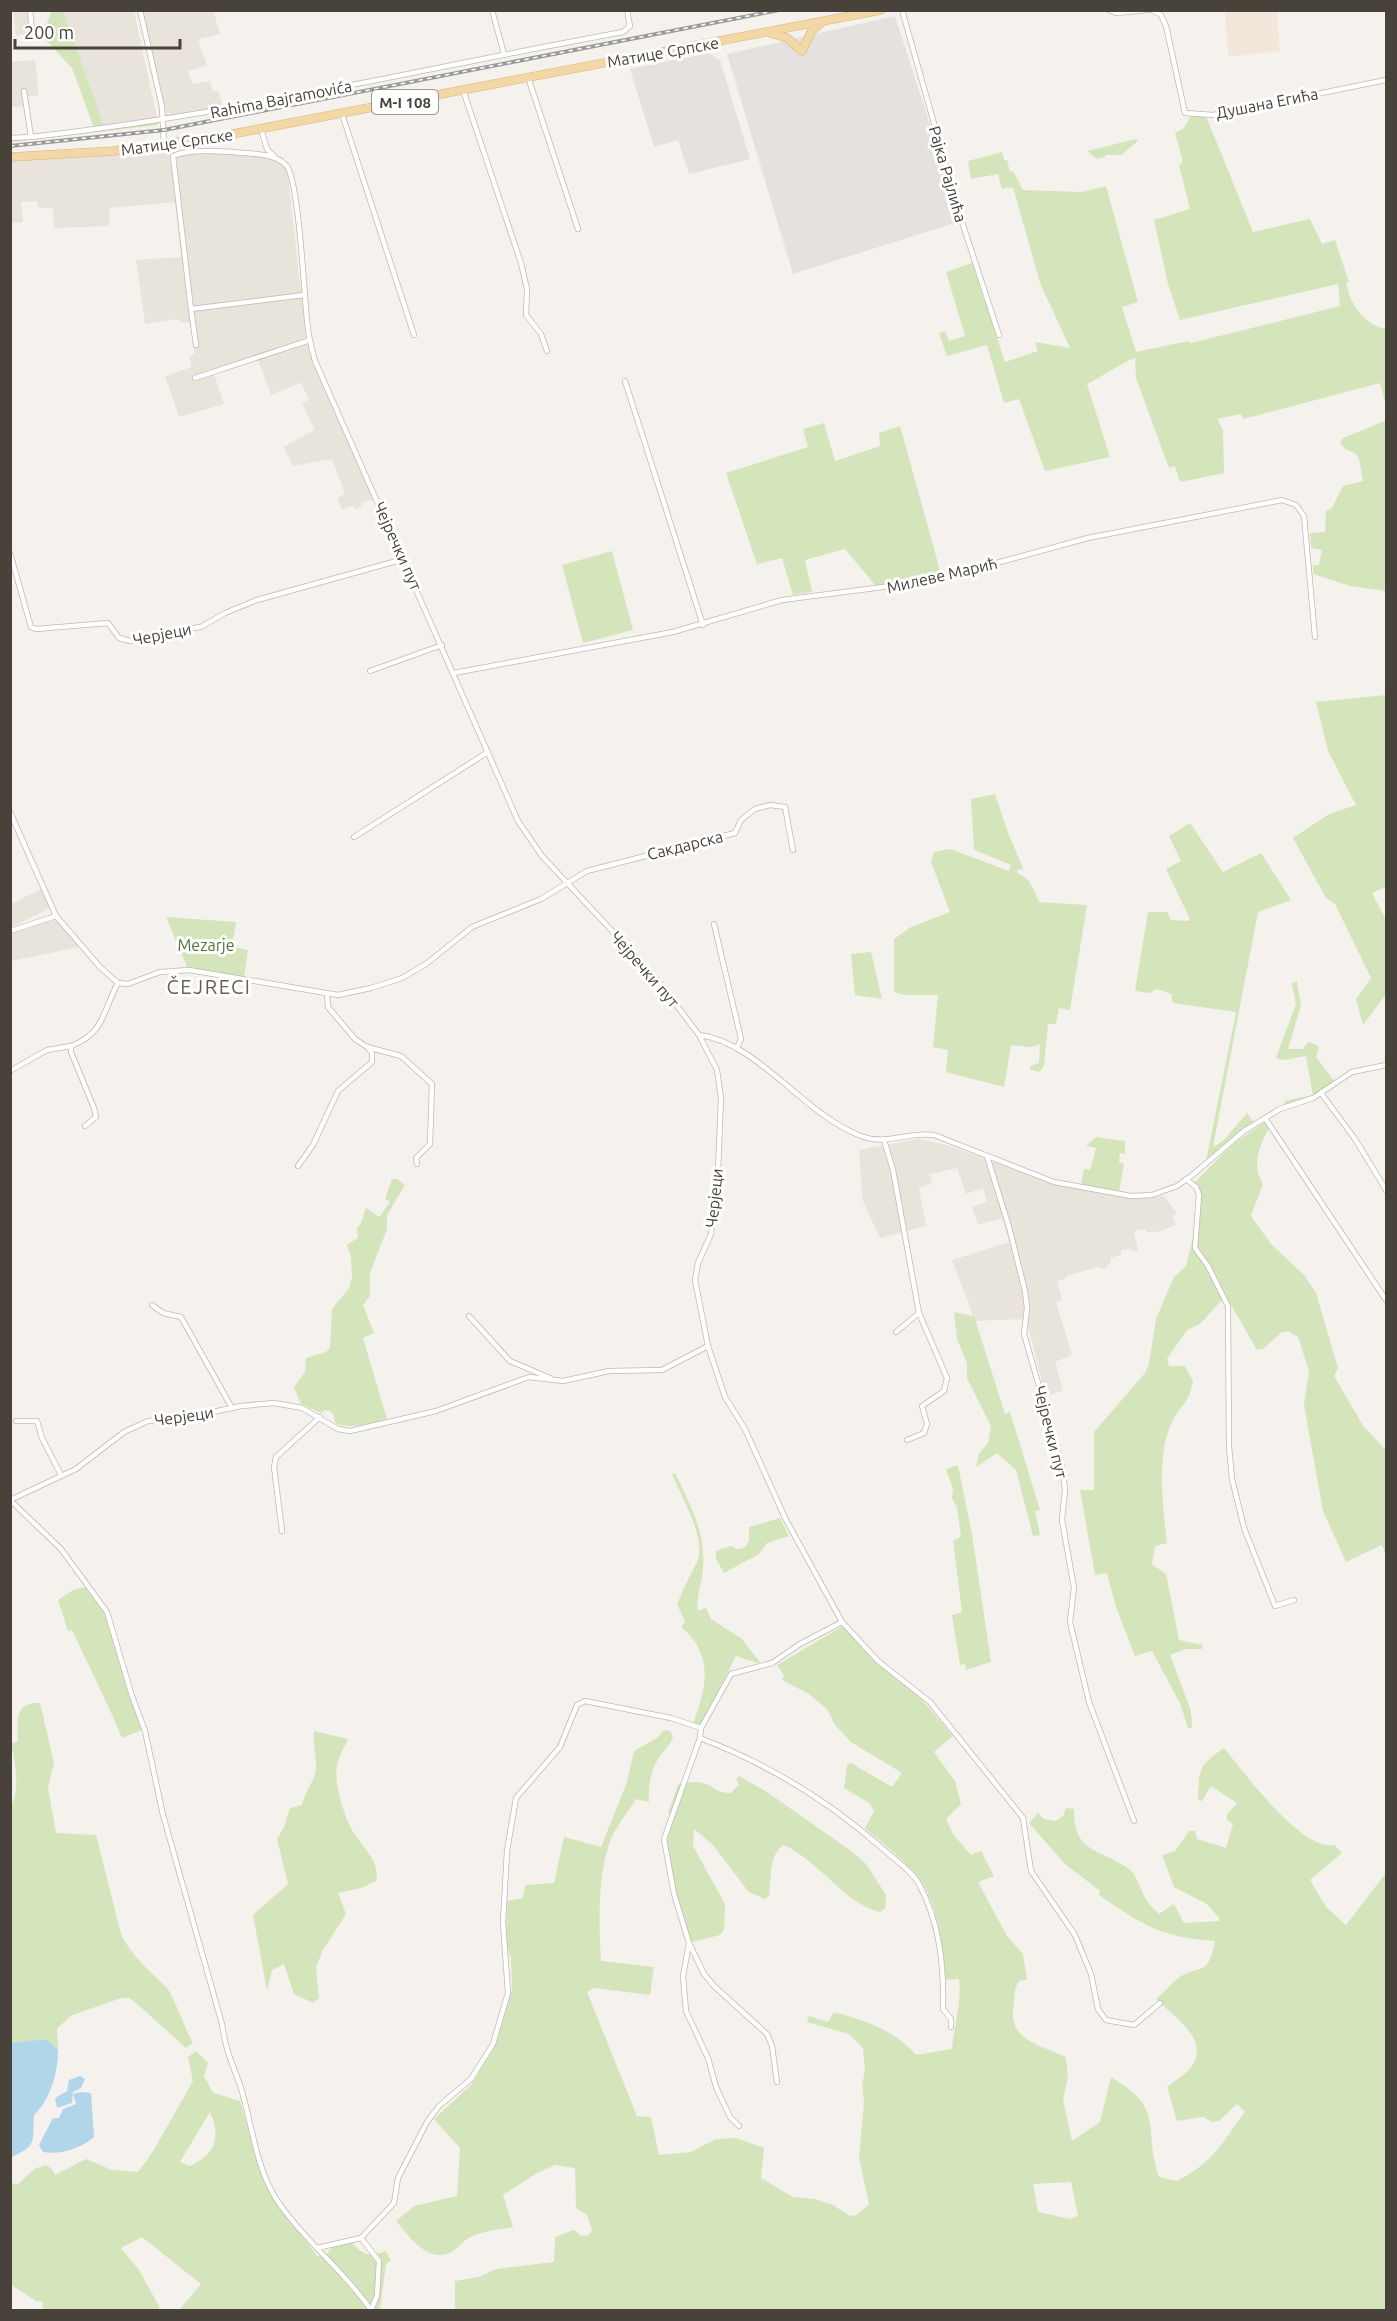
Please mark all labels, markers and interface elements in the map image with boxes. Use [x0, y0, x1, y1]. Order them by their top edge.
scale bar [15, 12, 180, 50]
text: 200 m [24, 22, 74, 42]
street label: Матице Српске [606, 33, 720, 71]
street label: Rahima Bajramovića [209, 76, 353, 122]
street label: Душана Егића [1214, 84, 1320, 122]
road number: M-I 108 [372, 90, 438, 114]
street label: Рајка Рајлића [926, 124, 970, 224]
street label: Матице Српске [120, 125, 234, 159]
street label: Чејречки пут [370, 499, 426, 593]
street label: Милеве Мaрић [885, 554, 999, 596]
street label: Черјеци [131, 619, 193, 649]
street label: Сакдарска [645, 827, 725, 863]
street label: Чејречки пут [607, 927, 683, 1011]
park label: Mezarje [177, 936, 235, 954]
district label: ČEJRECI [167, 975, 251, 998]
street label: Черјеци [702, 1167, 726, 1229]
street label: Чејречки пут [1031, 1384, 1071, 1480]
street label: Черјеци [153, 1403, 215, 1429]

